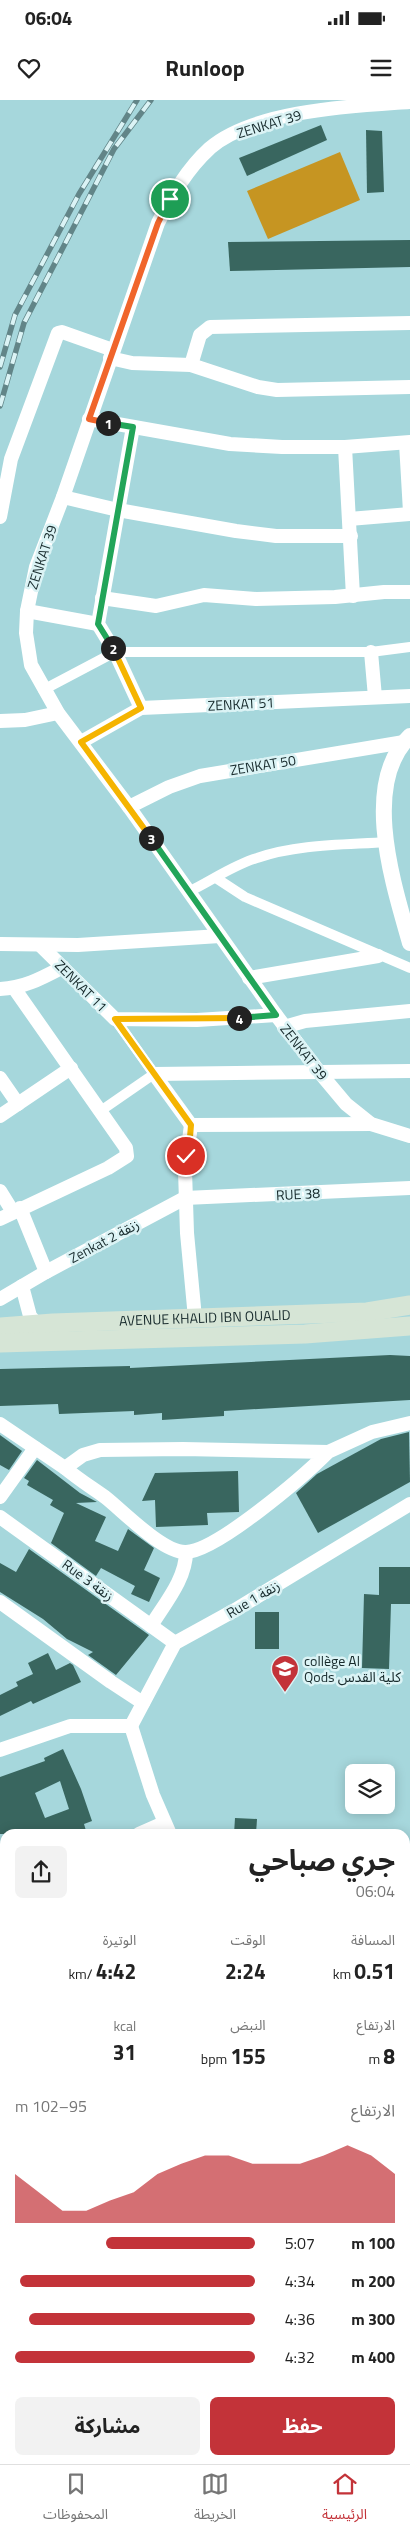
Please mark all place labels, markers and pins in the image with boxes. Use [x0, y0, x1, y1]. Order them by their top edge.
pin [149, 178, 191, 220]
pin: 1 [96, 410, 120, 436]
pin: 2 [100, 636, 126, 660]
pin: 3 [138, 826, 164, 850]
pin: 4 [226, 1006, 252, 1030]
pin [165, 1135, 207, 1177]
place label: collège Al Qods كلية القدس [304, 1650, 401, 1687]
school or university icon: collège Al Qods كلية القدس [270, 1654, 300, 1693]

